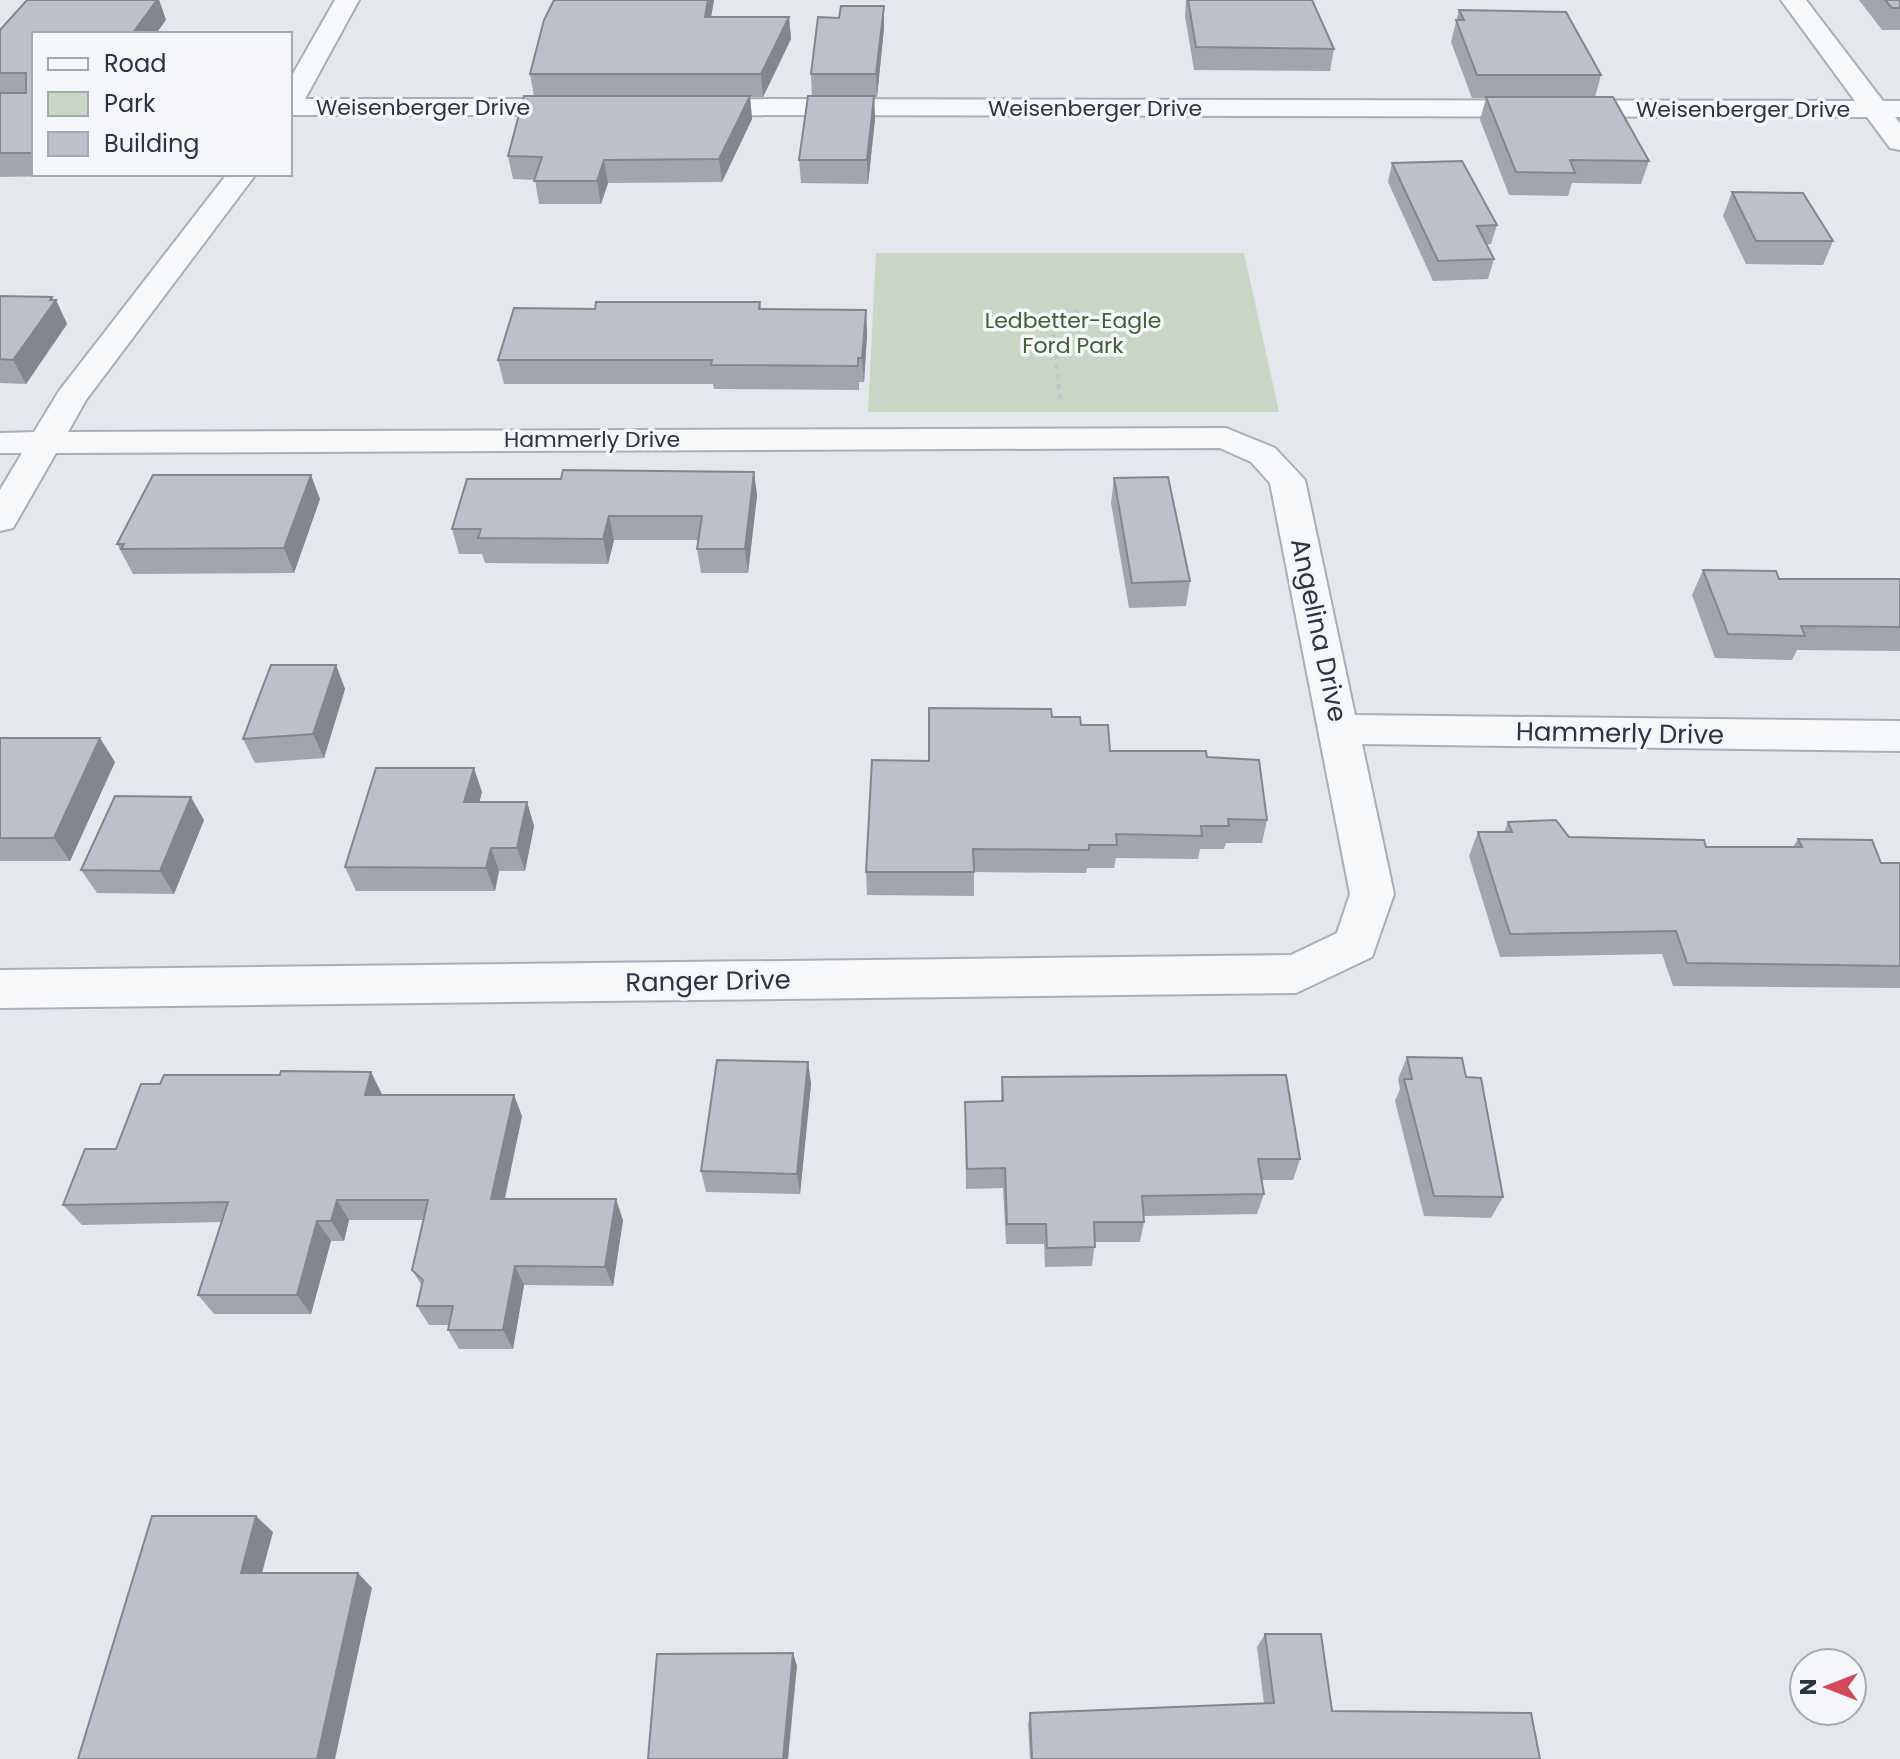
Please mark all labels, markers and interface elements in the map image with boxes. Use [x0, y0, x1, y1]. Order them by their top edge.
legend [32, 32, 292, 176]
text: Road [104, 47, 166, 80]
text: Park [104, 87, 156, 120]
street label: Weisenberger Drive [316, 92, 530, 123]
street label: Weisenberger Drive [988, 93, 1202, 124]
street label: Weisenberger Drive [1636, 94, 1850, 125]
text: Building [104, 127, 200, 160]
park label: Ledbetter-Eagle Ford Park [985, 305, 1161, 361]
street label: Hammerly Drive [504, 424, 680, 455]
street label: Angelina Drive [1282, 535, 1356, 725]
street label: Hammerly Drive [1516, 713, 1724, 753]
street label: Ranger Drive [625, 962, 791, 1000]
north arrow [1788, 1647, 1868, 1727]
text: N [1793, 1679, 1824, 1695]

